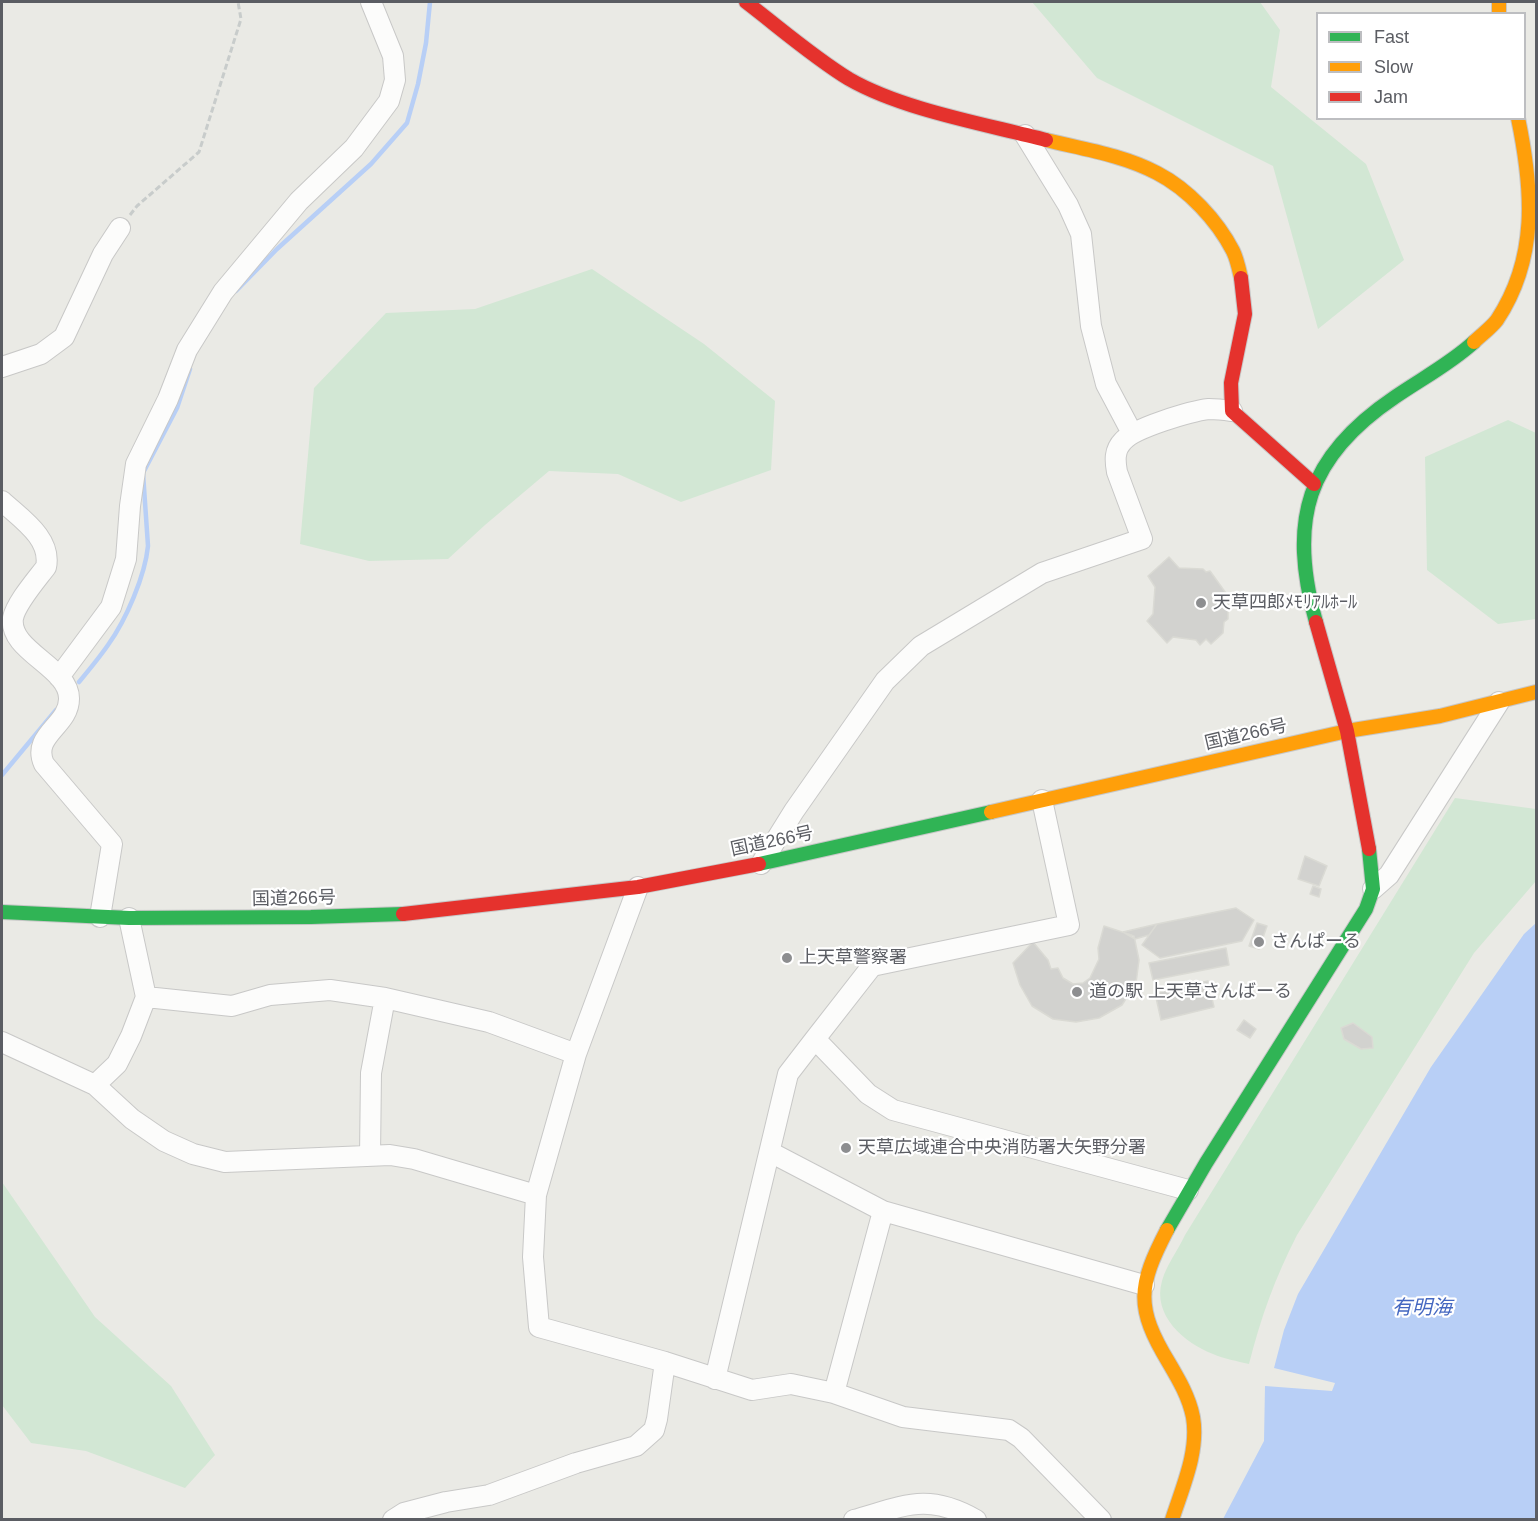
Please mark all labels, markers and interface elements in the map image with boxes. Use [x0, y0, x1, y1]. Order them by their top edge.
legend [1316, 12, 1526, 120]
text: Fast [1374, 27, 1409, 47]
text: Slow [1374, 57, 1413, 77]
text: Jam [1374, 87, 1408, 107]
place label: 天草四郎ﾒﾓﾘｱﾙﾎｰﾙ [1213, 592, 1357, 614]
marker: 天草四郎ﾒﾓﾘｱﾙﾎｰﾙ [1194, 596, 1208, 610]
street label: 国道266号 [1203, 715, 1289, 755]
street label: 国道266号 [729, 823, 815, 861]
street label: 国道266号 [252, 887, 336, 911]
place label: さんぱーる [1271, 931, 1361, 953]
marker: さんぱーる [1252, 935, 1266, 949]
place label: 上天草警察署 [799, 947, 907, 969]
marker: 上天草警察署 [780, 951, 794, 965]
place label: 道の駅 上天草さんばーる [1089, 981, 1292, 1003]
marker: 道の駅 上天草さんばーる [1070, 985, 1084, 999]
place label: 天草広域連合中央消防署大矢野分署 [858, 1137, 1146, 1159]
marker: 天草広域連合中央消防署大矢野分署 [839, 1141, 853, 1155]
water label: 有明海 [1392, 1296, 1452, 1320]

